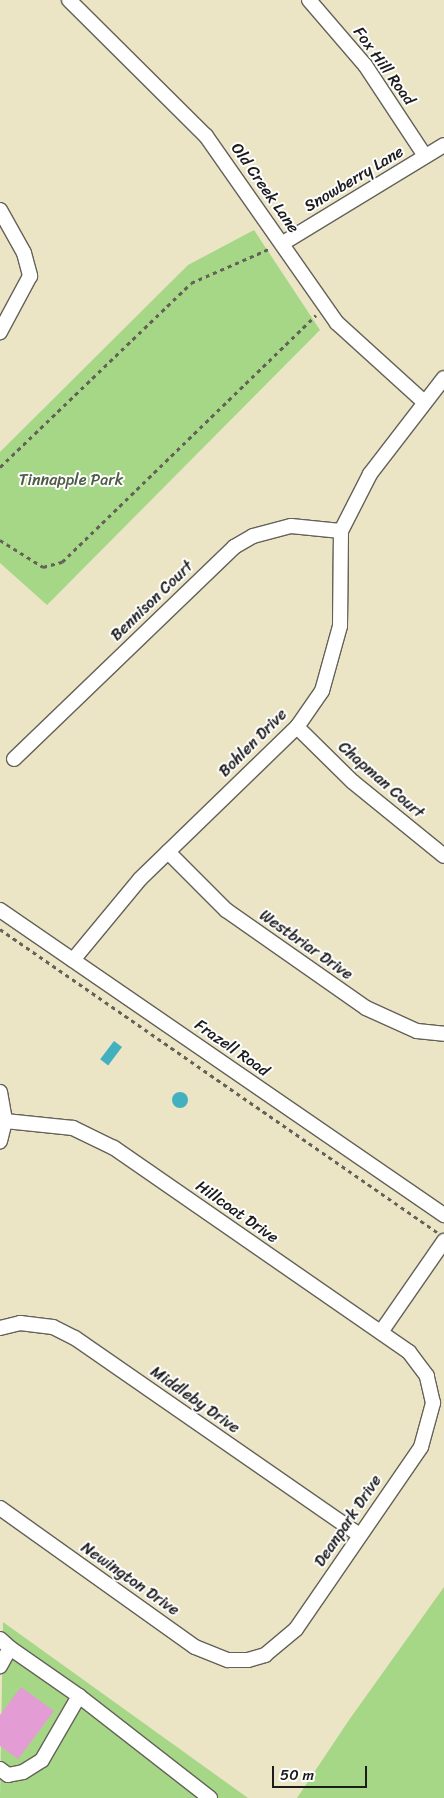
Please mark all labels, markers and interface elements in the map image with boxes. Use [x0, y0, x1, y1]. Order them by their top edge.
street label: Fox Hill Road [349, 23, 419, 109]
street label: Old Creek Lane [227, 139, 303, 237]
street label: Snowberry Lane [301, 142, 407, 216]
park label: Tinnapple Park [19, 470, 123, 490]
street label: Bennison Court [107, 557, 197, 645]
street label: Bohlen Drive [215, 705, 291, 781]
street label: Chapman Court [334, 737, 428, 823]
street label: Westbriar Drive [256, 906, 356, 984]
street label: Frazell Road [191, 1015, 273, 1081]
street label: Hillcoat Drive [192, 1176, 282, 1248]
street label: Middleby Drive [147, 1362, 243, 1438]
street label: Deanpark Drive [310, 1472, 386, 1570]
street label: Newington Drive [77, 1538, 183, 1620]
scale bar [274, 1756, 369, 1788]
text: 50 m [280, 1762, 314, 1788]

